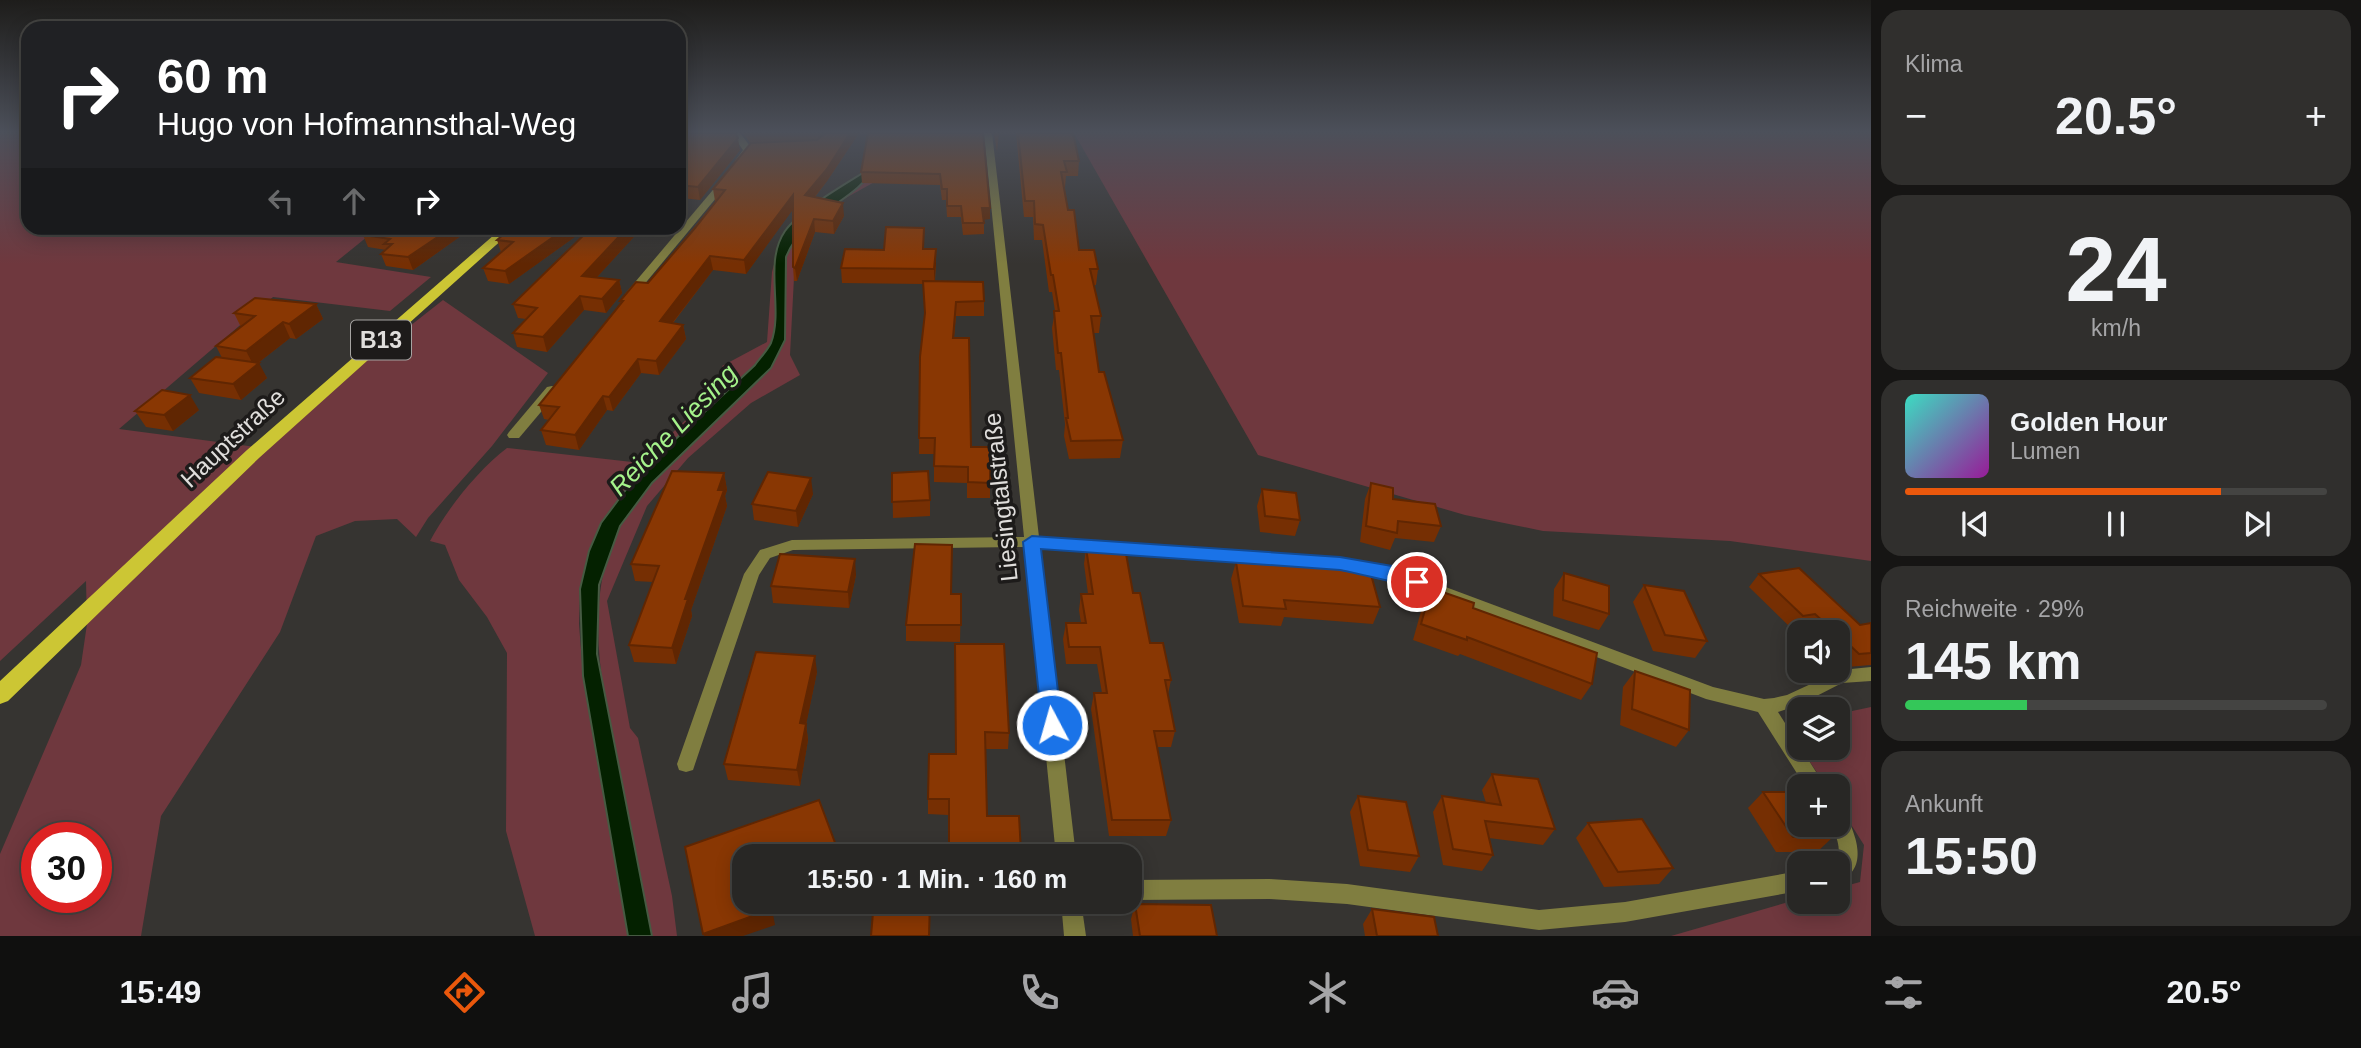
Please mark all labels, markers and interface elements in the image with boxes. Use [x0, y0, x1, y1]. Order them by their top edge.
icon: right [42, 49, 133, 140]
text: 60 m [157, 49, 269, 103]
text: Klima [1905, 51, 1963, 77]
text: 20.5° [2055, 87, 2177, 145]
text: − [1905, 95, 1927, 137]
text: + [2305, 95, 2327, 137]
text: Hugo von Hofmannsthal-Weg [157, 106, 576, 142]
icon: left [262, 182, 300, 220]
icon: ahead [335, 182, 373, 220]
icon: right [408, 182, 446, 220]
text: 24 [2065, 219, 2167, 320]
text: km/h [2091, 315, 2141, 341]
road number: B13 [351, 320, 411, 360]
water label: Reiche Liesing [603, 358, 743, 502]
street label: Hauptstraße [175, 383, 290, 493]
text: Golden Hour [2010, 407, 2167, 437]
street label: Liesingtalstraße [978, 411, 1023, 583]
text: Lumen [2010, 438, 2080, 464]
icon: previous [1956, 505, 1994, 543]
icon: pause [2097, 505, 2135, 543]
icon: next [2238, 505, 2276, 543]
pin [1387, 552, 1447, 612]
icon: arrive [1398, 563, 1436, 601]
text: Reichweite · 29% [1905, 596, 2084, 622]
map controls [1787, 620, 1850, 914]
button: sound [1787, 620, 1850, 683]
text: 145 km [1905, 632, 2081, 690]
position arrow [1015, 688, 1089, 762]
button: layers [1787, 697, 1850, 760]
button: + [1787, 774, 1850, 837]
text: Ankunft [1905, 791, 1983, 817]
speed limit sign: 30 [21, 822, 112, 913]
text: 15:50 [1905, 827, 2038, 885]
button: − [1787, 851, 1850, 914]
text: 15:50 · 1 Min. · 160 m [807, 864, 1067, 894]
icon: directions [440, 968, 489, 1017]
icon: music [728, 968, 777, 1017]
icon: phone [1015, 968, 1064, 1017]
icon: climate [1303, 968, 1352, 1017]
icon: car [1591, 968, 1640, 1017]
icon: filters [1879, 968, 1928, 1017]
text: 15:49 [119, 974, 201, 1010]
text: 20.5° [2166, 974, 2242, 1010]

